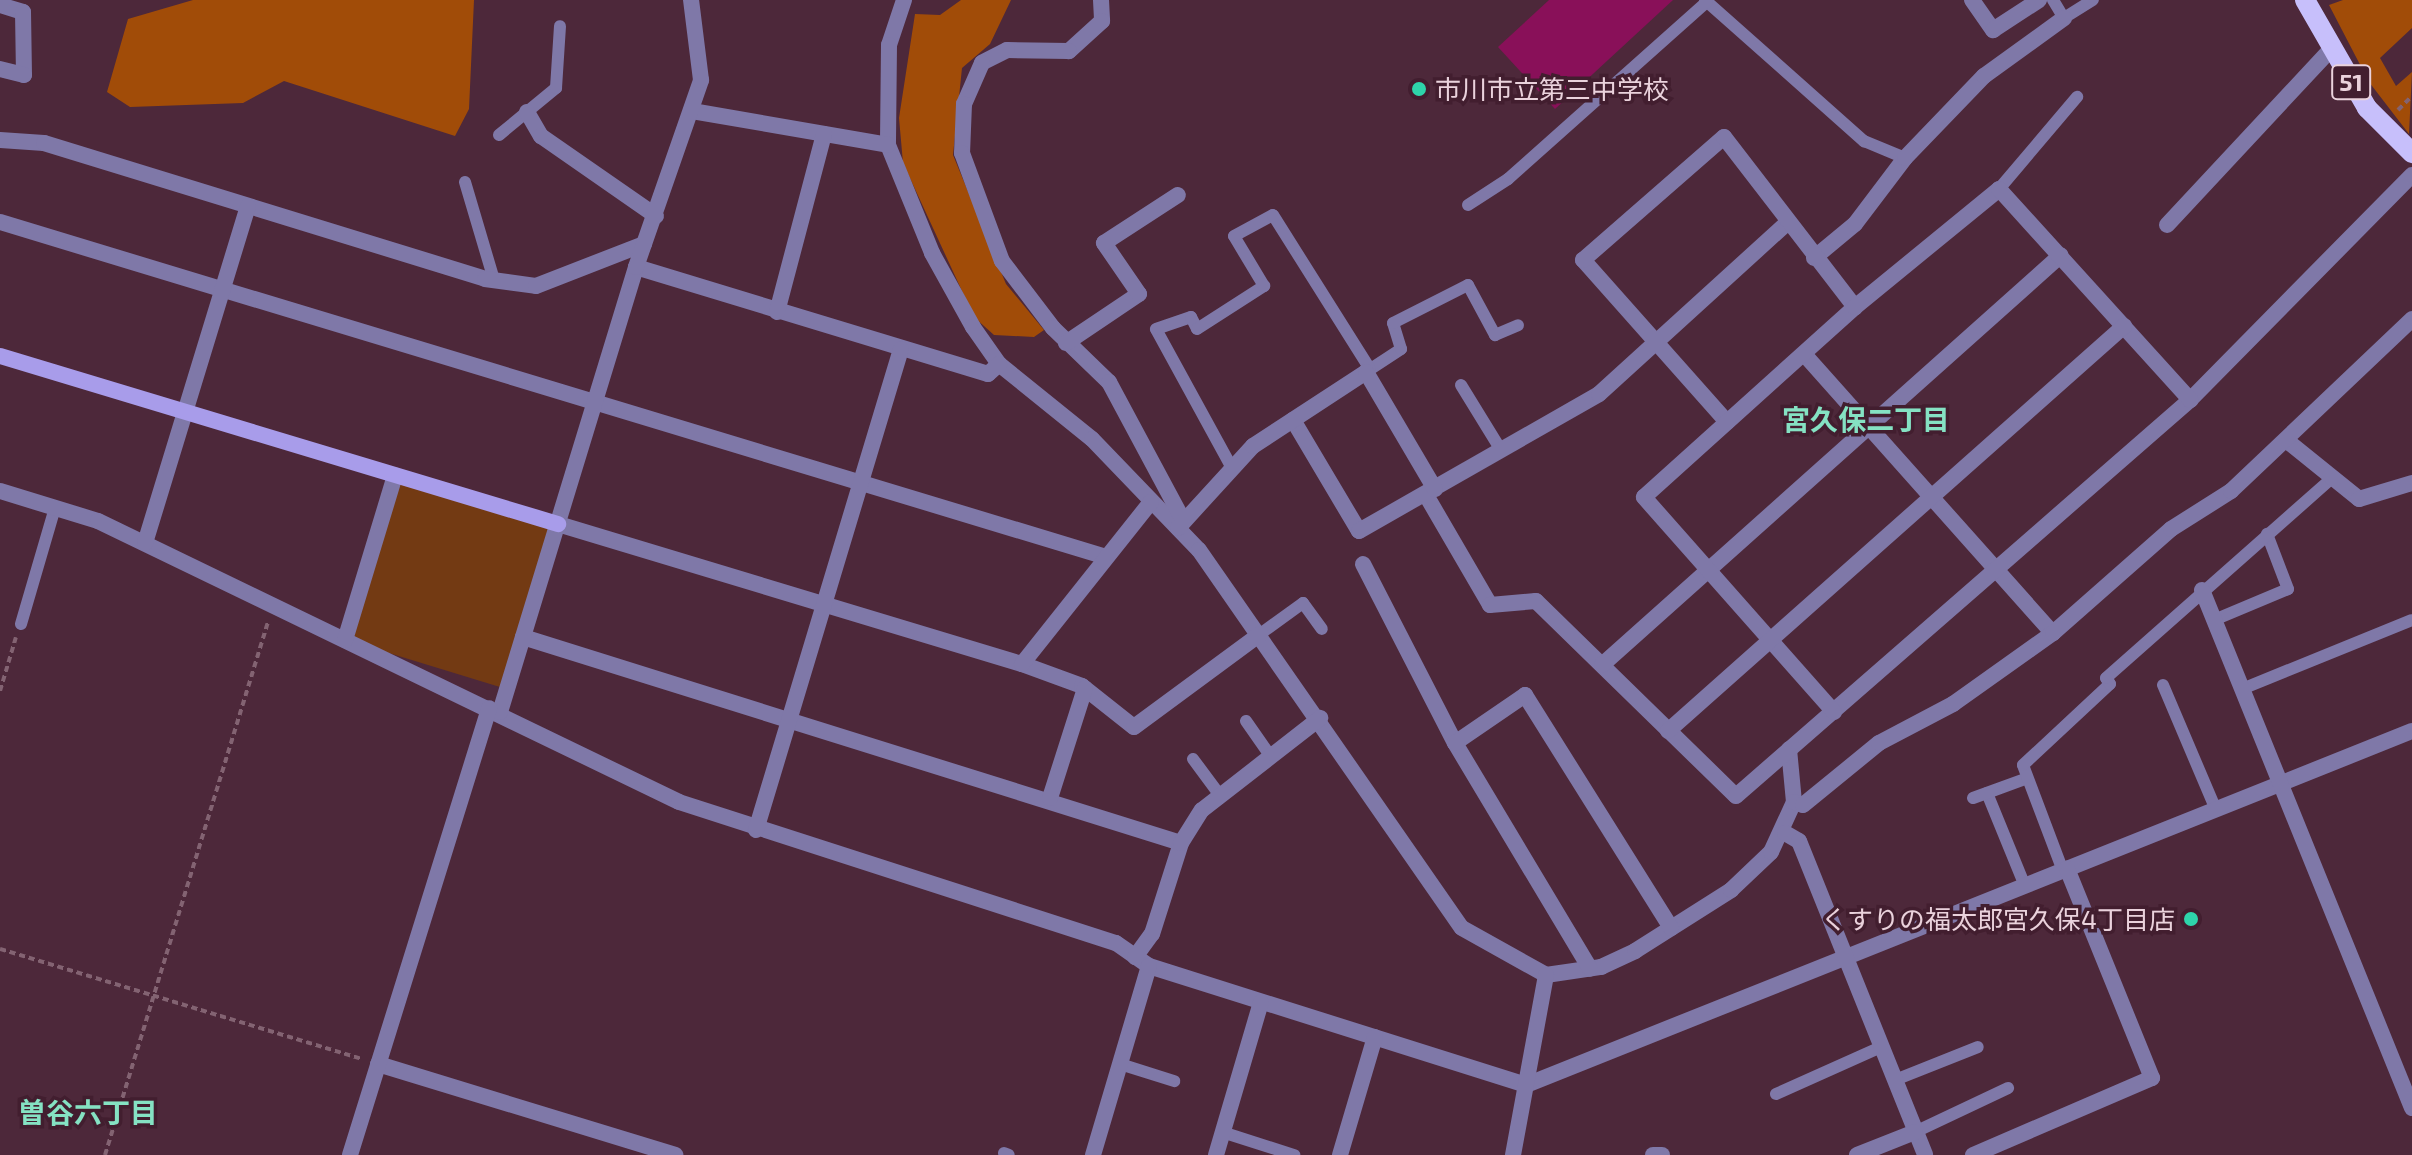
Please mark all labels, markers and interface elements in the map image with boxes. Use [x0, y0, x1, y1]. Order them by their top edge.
road number: 51 [2331, 62, 2371, 102]
place label: 市川市立第三中学校 [1435, 73, 1669, 105]
marker: 市川市立第三中学校 [1410, 80, 1428, 98]
district label: 宮久保二丁目 [1782, 402, 1950, 436]
place label: くすりの福太郎宮久保4丁目店 [1821, 903, 2175, 935]
marker: くすりの福太郎宮久保4丁目店 [2182, 910, 2200, 928]
district label: 曽谷六丁目 [18, 1095, 158, 1129]

